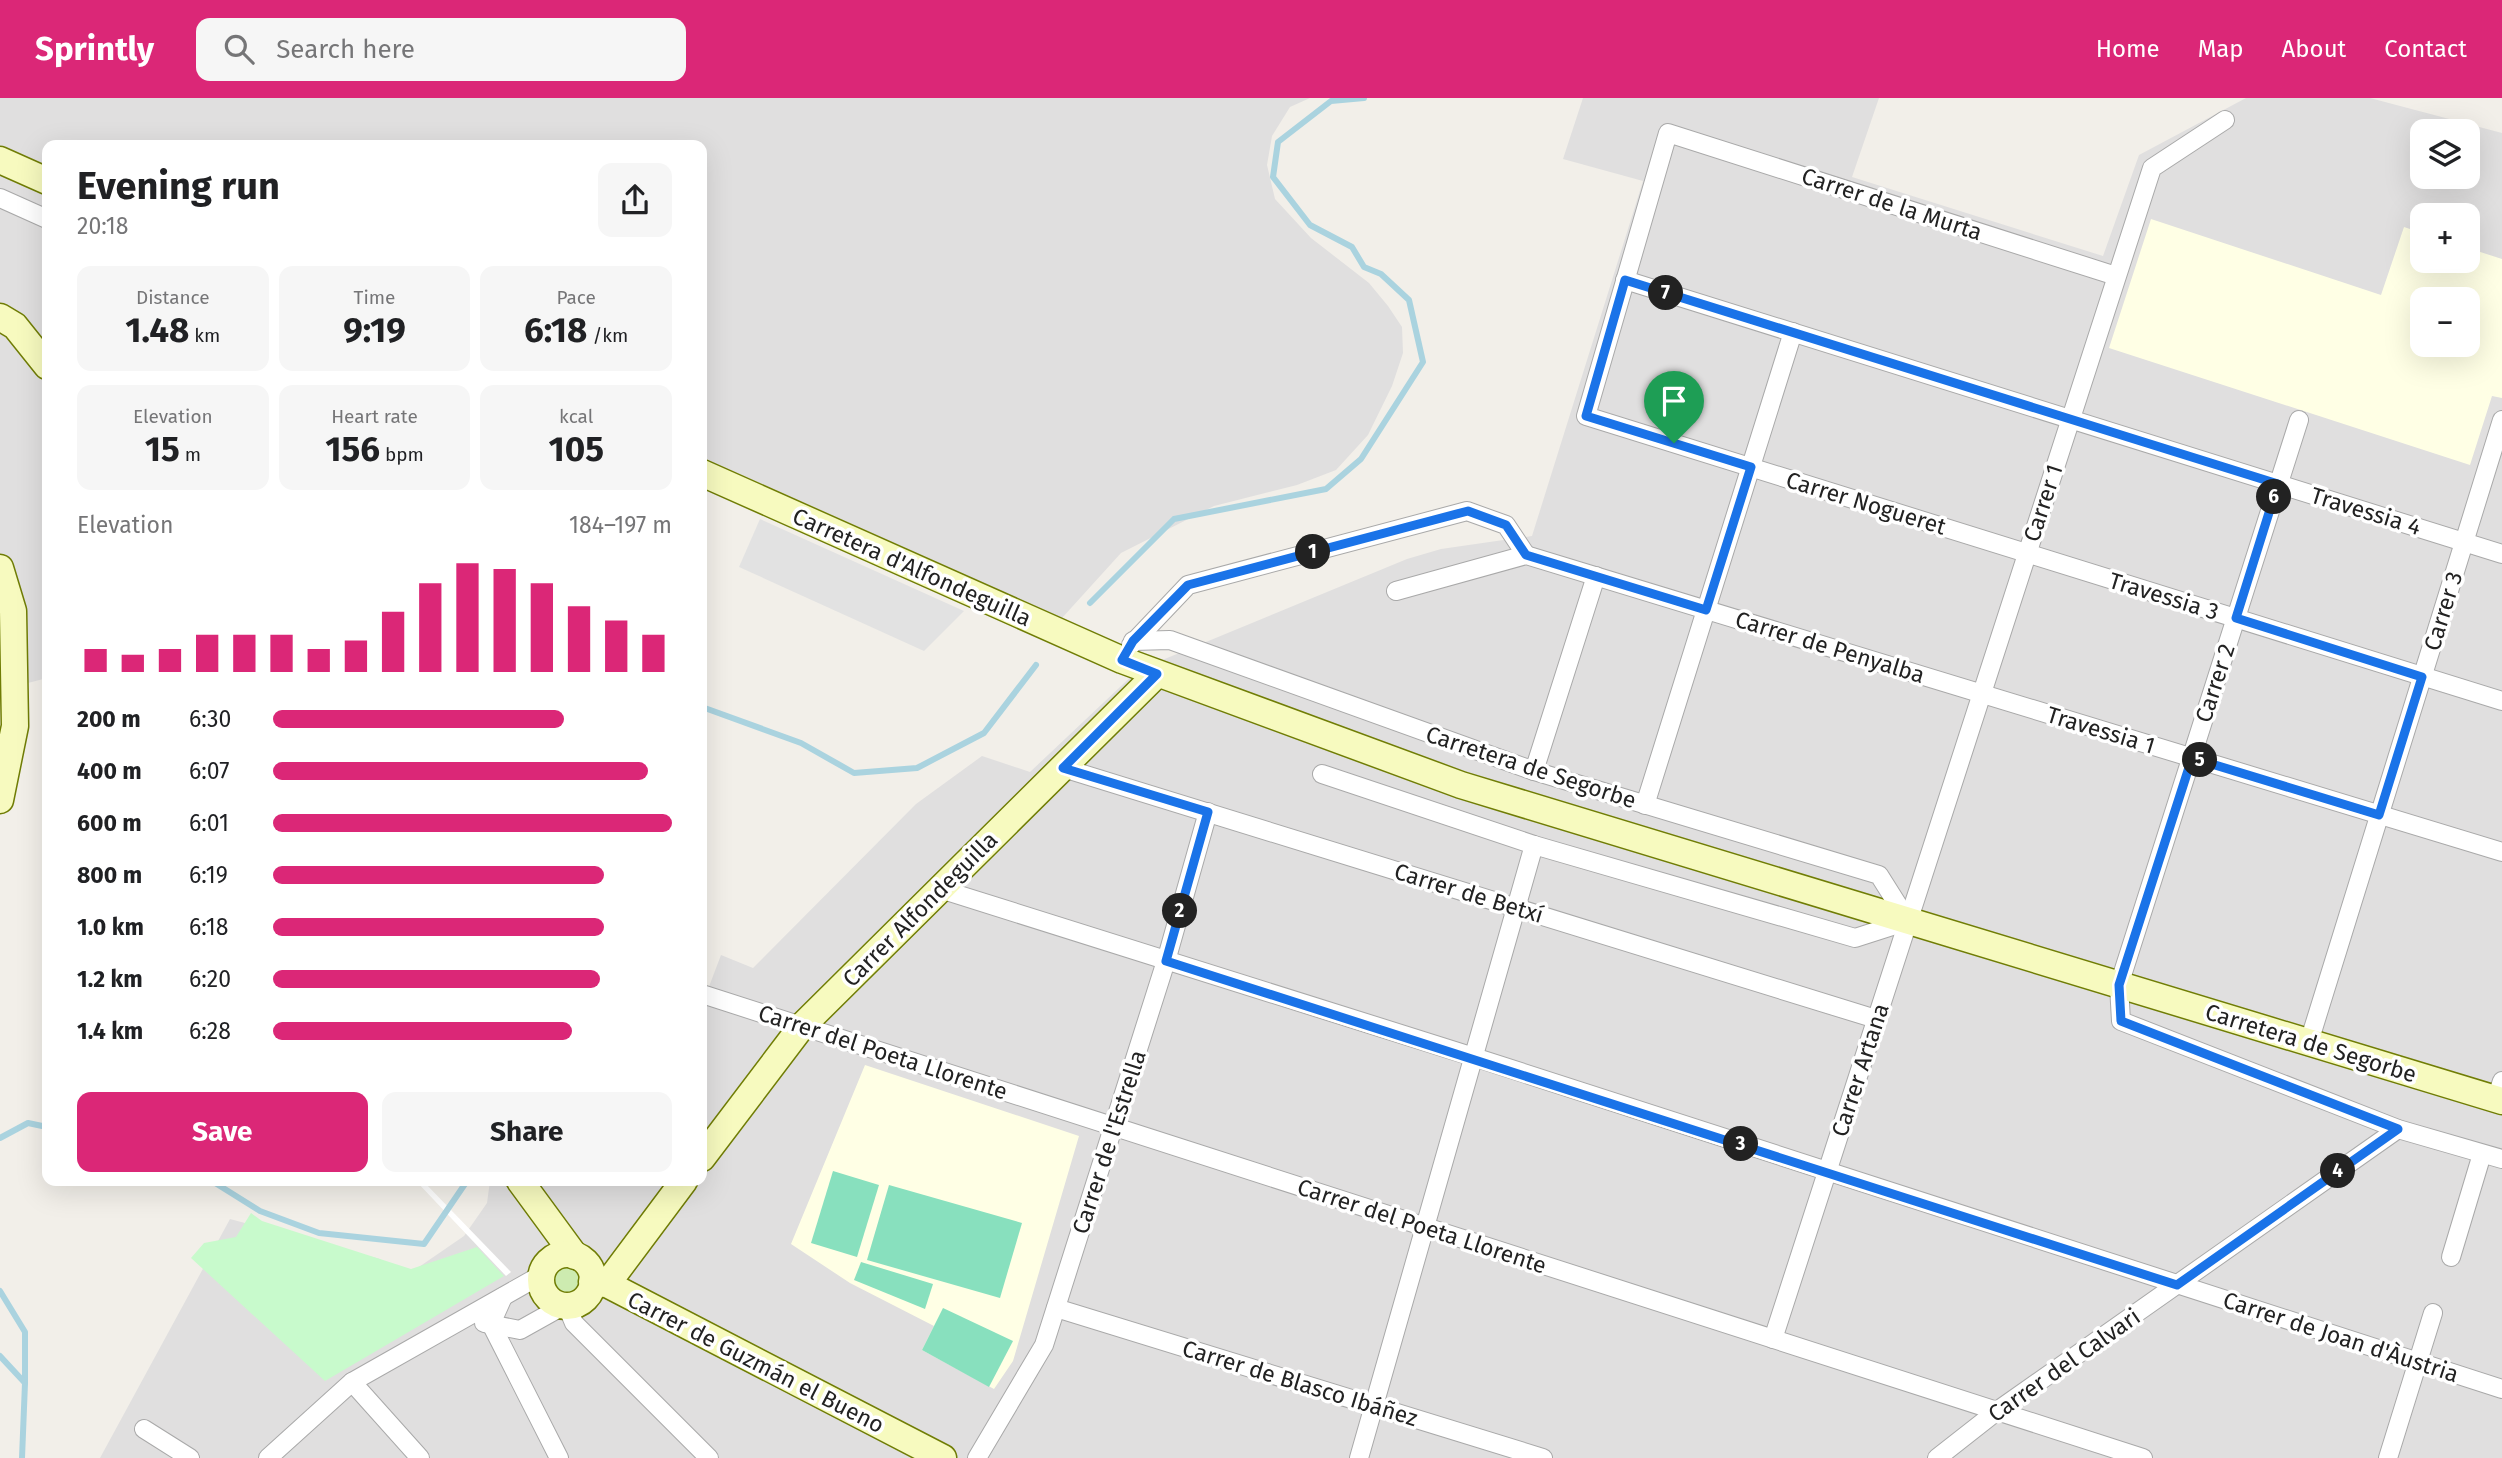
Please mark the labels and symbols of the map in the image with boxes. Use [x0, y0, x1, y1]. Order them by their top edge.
street label: Carrer de la Murta [1798, 162, 1986, 246]
pin: 7 [1648, 276, 1684, 310]
pin [1644, 371, 1704, 443]
street label: Carrer 1 [2017, 461, 2069, 545]
street label: Carrer Nogueret [1783, 465, 1950, 541]
pin: 6 [2256, 480, 2292, 514]
street label: Travessia 4 [2308, 481, 2424, 541]
street label: Carretera d'Alfondeguilla [788, 502, 1036, 632]
pin: 1 [1296, 534, 1330, 570]
street label: Travessia 3 [2106, 566, 2222, 626]
street label: Carrer 3 [2418, 568, 2468, 654]
street label: Carrer de Penyalba [1732, 605, 1928, 689]
street label: Carrer 2 [2189, 640, 2241, 726]
street label: Travessia 1 [2044, 700, 2158, 760]
street label: Carretera de Segorbe [1422, 720, 1640, 814]
pin: 5 [2182, 742, 2218, 778]
street label: Carrer Alfondeguilla [837, 826, 1003, 992]
street label: Carrer de Betxí [1391, 857, 1547, 929]
pin: 2 [1162, 894, 1198, 928]
street label: Carrer del Poeta Llorente [755, 998, 1011, 1106]
street label: Carretera de Segorbe [2202, 998, 2420, 1088]
street label: Carrer Artana [1825, 1000, 1895, 1140]
street label: Carrer de l'Estrella [1066, 1047, 1152, 1237]
pin: 3 [1724, 1126, 1758, 1162]
pin: 4 [2320, 1154, 2356, 1188]
street label: Carrer del Poeta Llorente [1294, 1172, 1550, 1280]
street label: Carrer de Guzmán el Bueno [623, 1285, 889, 1439]
street label: Carrer de Joan d'Àustria [2220, 1285, 2463, 1388]
street label: Carrer del Calvari [1983, 1302, 2145, 1428]
street label: Carrer de Blasco Ibáñez [1179, 1334, 1421, 1432]

